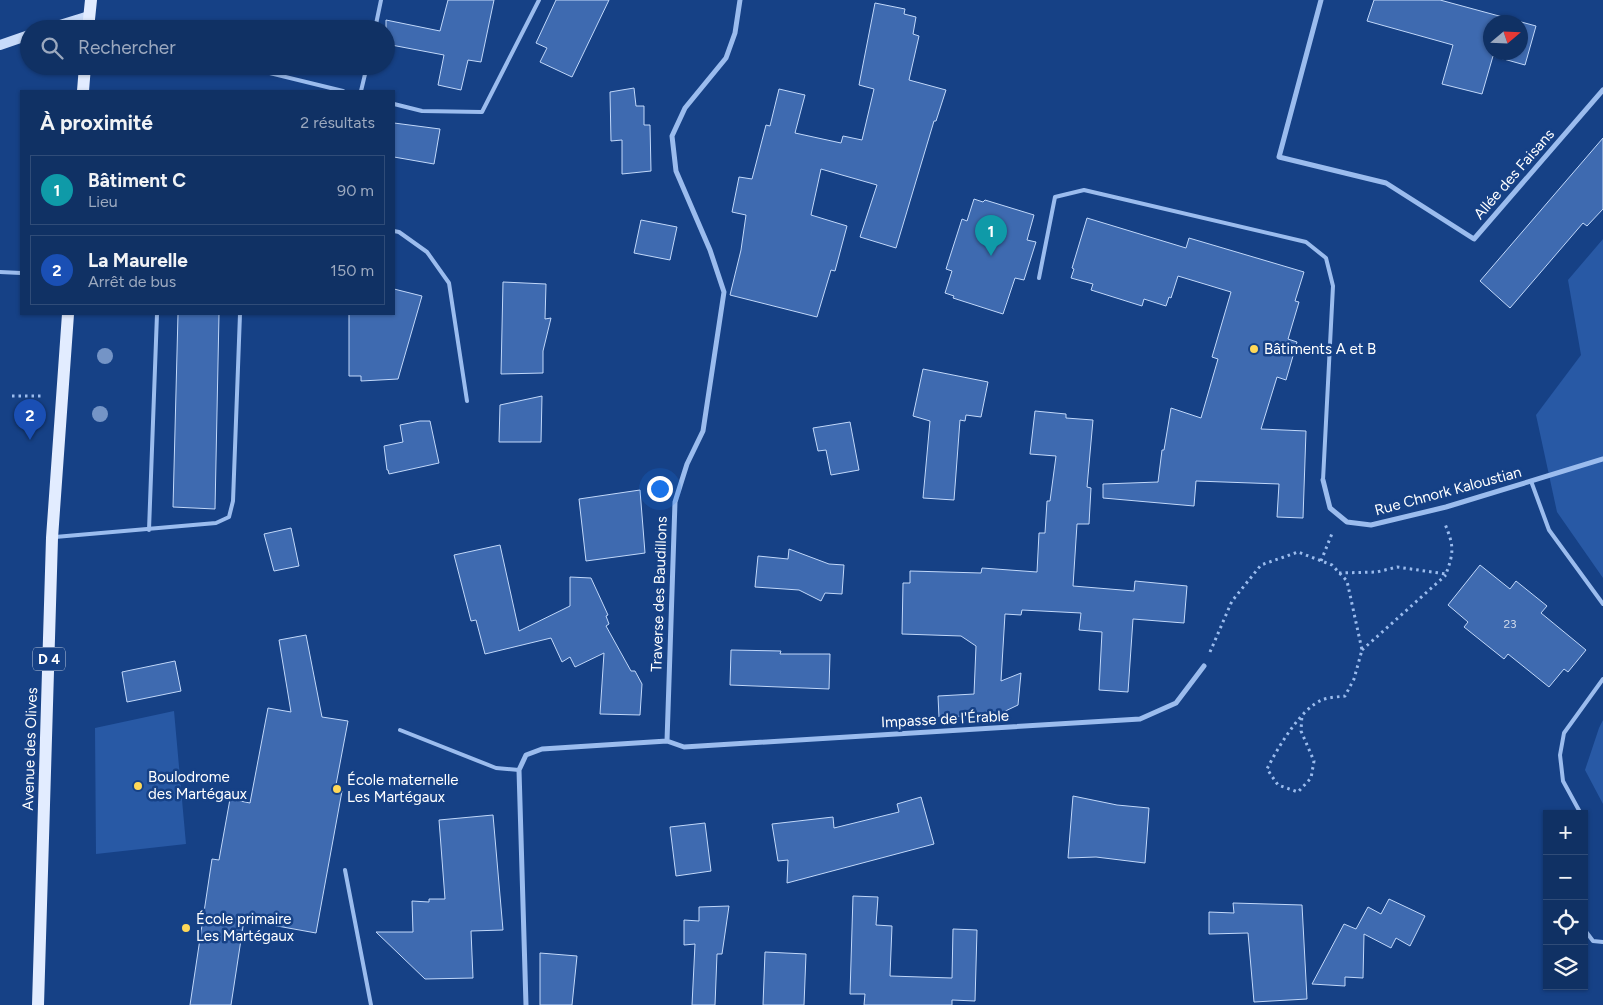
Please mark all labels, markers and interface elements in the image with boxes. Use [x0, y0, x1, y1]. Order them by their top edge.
north arrow [1483, 15, 1528, 60]
search box [20, 20, 395, 75]
icon: search [38, 34, 66, 62]
text: Rechercher [78, 36, 176, 59]
text: À proximité [40, 110, 153, 135]
text: 2 résultats [300, 113, 375, 132]
street label: Allée des Faisans [1470, 125, 1558, 223]
text: Bâtiment C [88, 169, 186, 192]
text: 1 [54, 181, 60, 200]
text: 90 m [337, 181, 374, 200]
text: Lieu [88, 192, 118, 211]
pin: 1 [975, 215, 1007, 256]
text: La Maurelle [88, 249, 188, 272]
text: 2 [52, 261, 62, 280]
text: 150 m [330, 261, 374, 280]
text: Arrêt de bus [88, 272, 176, 291]
place label: Bâtiments A et B [1264, 340, 1376, 358]
marker: Bâtiments A et B [1248, 343, 1260, 355]
pin: 2 [14, 399, 46, 440]
street label: Rue Chnork Kaloustian [1373, 463, 1523, 519]
your location [647, 476, 673, 502]
street label: Traverse des Baudillons [647, 516, 671, 672]
house number: 23 [1503, 617, 1517, 631]
road number: D 4 [33, 648, 65, 671]
street label: Avenue des Olives [19, 687, 41, 811]
street label: Impasse de l'Érable [881, 707, 1009, 731]
place label: Boulodrome des Martégaux [148, 768, 247, 803]
place label: École maternelle Les Martégaux [347, 771, 459, 806]
marker: Boulodrome des Martégaux [132, 780, 144, 792]
marker: École maternelle Les Martégaux [331, 783, 343, 795]
map controls [1543, 810, 1588, 990]
button: + [1543, 810, 1588, 855]
button: − [1543, 855, 1588, 900]
button: locate [1543, 900, 1588, 945]
place label: École primaire Les Martégaux [196, 910, 294, 945]
marker: École primaire Les Martégaux [180, 922, 192, 934]
button: layers [1543, 945, 1588, 990]

